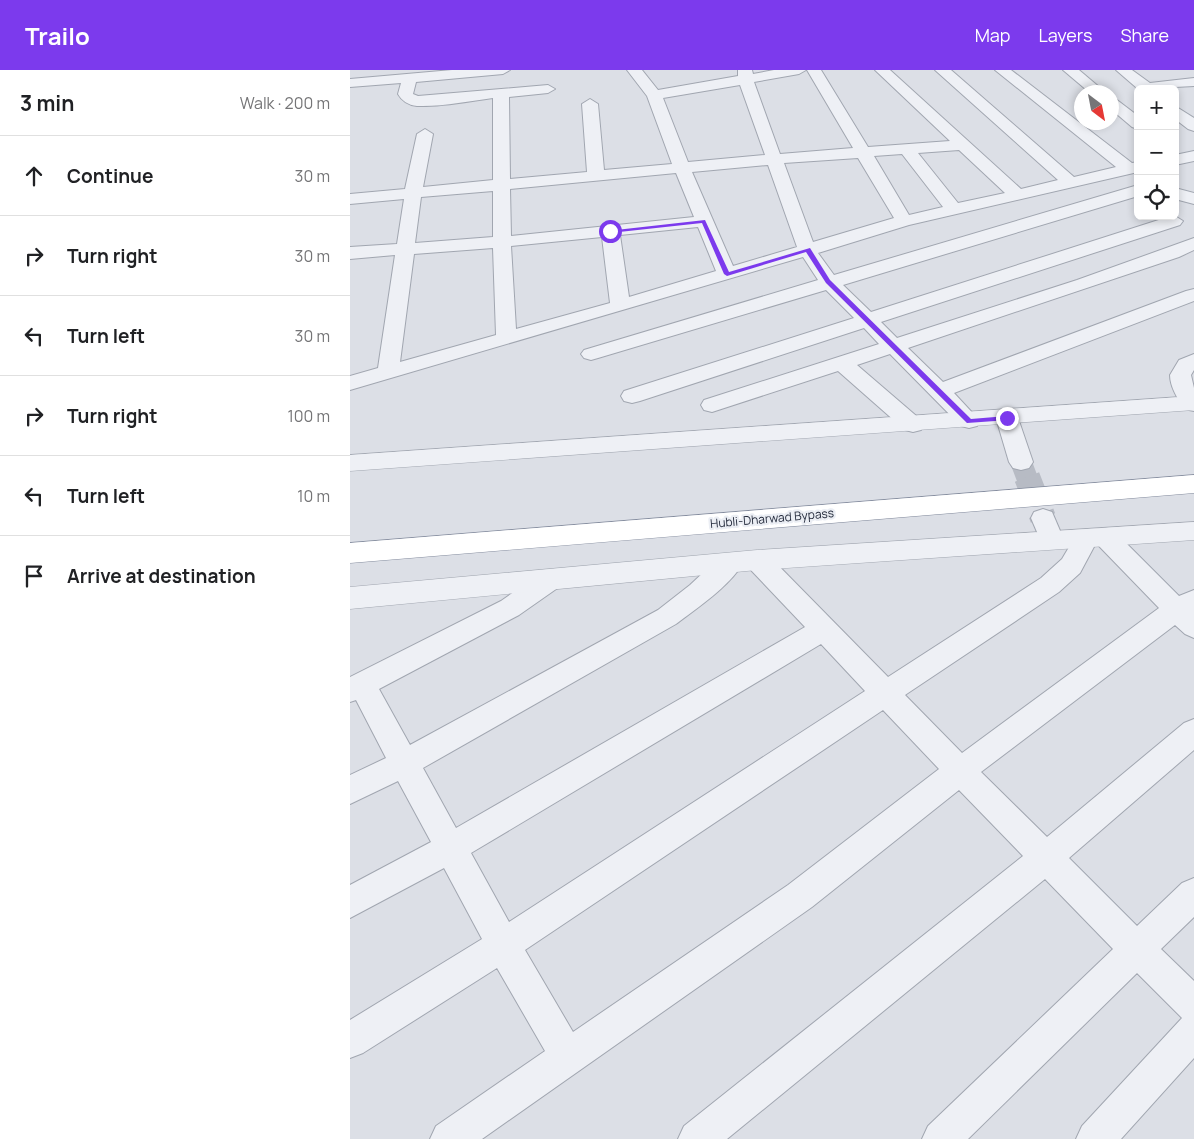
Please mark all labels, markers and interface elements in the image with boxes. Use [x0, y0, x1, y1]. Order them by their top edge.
text: Trailo [25, 19, 90, 52]
text: Map [975, 23, 1010, 47]
text: Layers [1038, 23, 1092, 47]
text: Share [1120, 23, 1169, 47]
north arrow [1074, 85, 1119, 130]
map controls [1134, 85, 1179, 220]
button: + [1134, 85, 1179, 130]
text: 3 min [20, 89, 74, 117]
text: Walk · 200 m [240, 92, 330, 114]
button: − [1134, 130, 1179, 175]
icon: ahead [20, 162, 48, 190]
text: Continue [67, 163, 153, 189]
text: 30 m [295, 165, 330, 187]
button: locate [1134, 175, 1179, 220]
route start [599, 220, 622, 243]
icon: right [20, 242, 48, 270]
text: Turn right [67, 243, 157, 269]
text: 30 m [295, 245, 330, 267]
icon: left [20, 322, 48, 350]
text: Turn left [67, 323, 145, 349]
text: 30 m [295, 325, 330, 347]
icon: right [20, 402, 48, 430]
text: Turn right [67, 403, 157, 429]
text: 100 m [287, 405, 330, 427]
route end [996, 407, 1019, 430]
icon: left [20, 482, 48, 510]
text: Turn left [67, 483, 145, 509]
text: 10 m [297, 485, 330, 507]
street label: Hubli-Dharwad Bypass [709, 504, 835, 532]
icon: arrive [20, 562, 48, 590]
text: Arrive at destination [67, 563, 256, 589]

